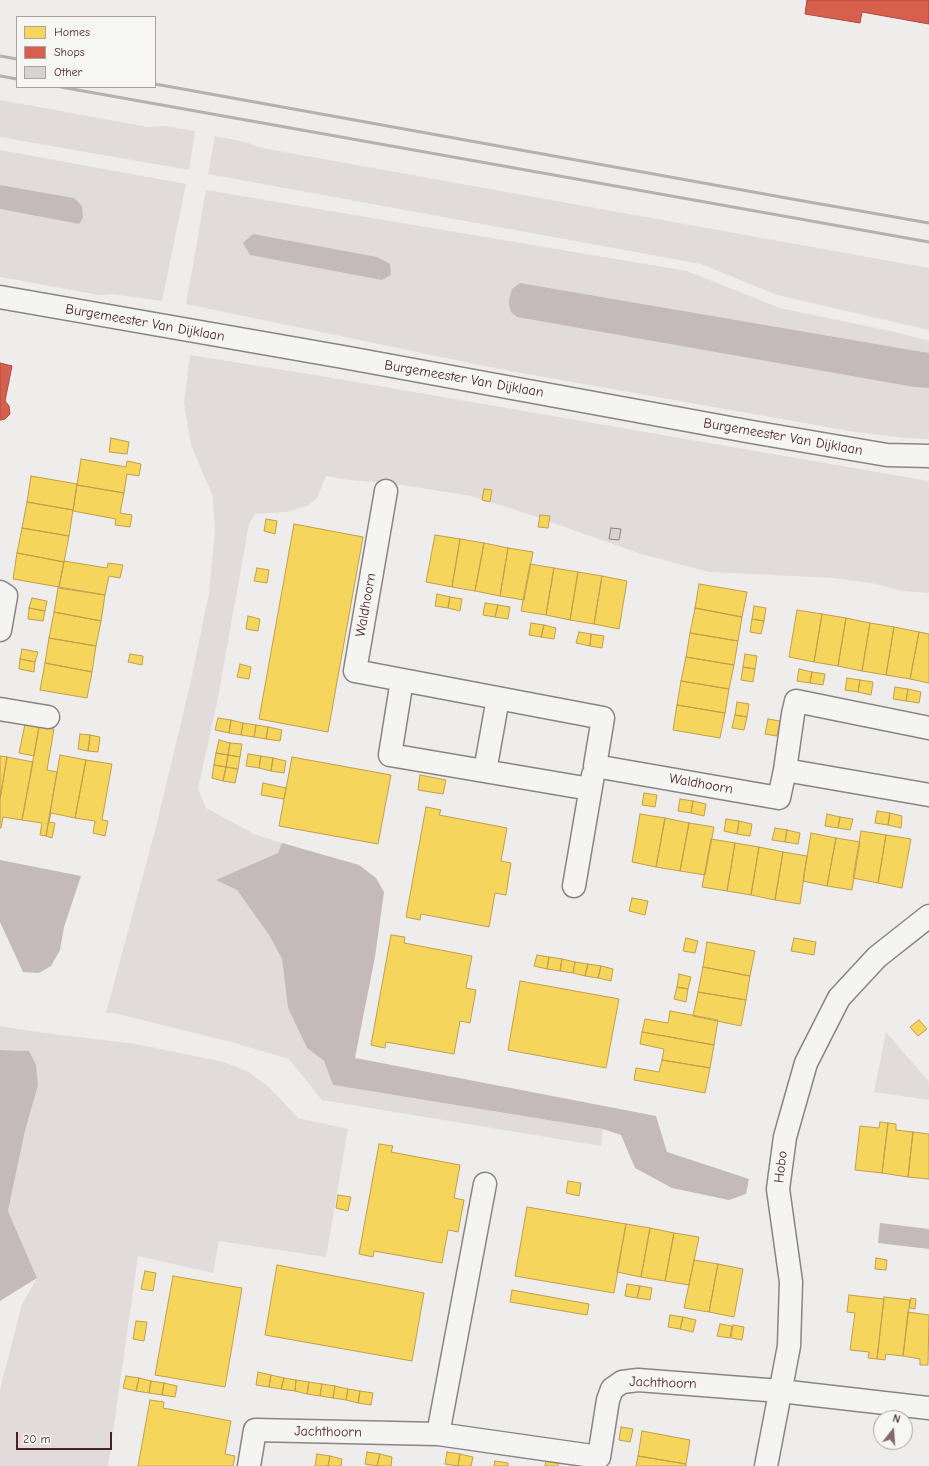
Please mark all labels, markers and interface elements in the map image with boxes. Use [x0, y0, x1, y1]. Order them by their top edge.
legend [16, 16, 156, 88]
text: Homes [54, 25, 90, 39]
text: Shops [54, 45, 85, 59]
text: Other [54, 65, 82, 79]
street label: Burgemeester Van Dijklaan [64, 301, 226, 345]
street label: Burgemeester Van Dijklaan [383, 357, 545, 401]
street label: Burgemeester Van Dijklaan [702, 415, 864, 459]
street label: Waldhoorn [352, 572, 380, 638]
street label: Waldhoorn [668, 770, 734, 798]
street label: Hobo [771, 1150, 791, 1184]
street label: Jachthoorn [629, 1373, 697, 1393]
north arrow [873, 1410, 913, 1450]
text: N [891, 1412, 902, 1426]
street label: Jachthoorn [294, 1423, 362, 1441]
scale bar [18, 1424, 114, 1450]
text: 20 m [23, 1432, 51, 1446]

